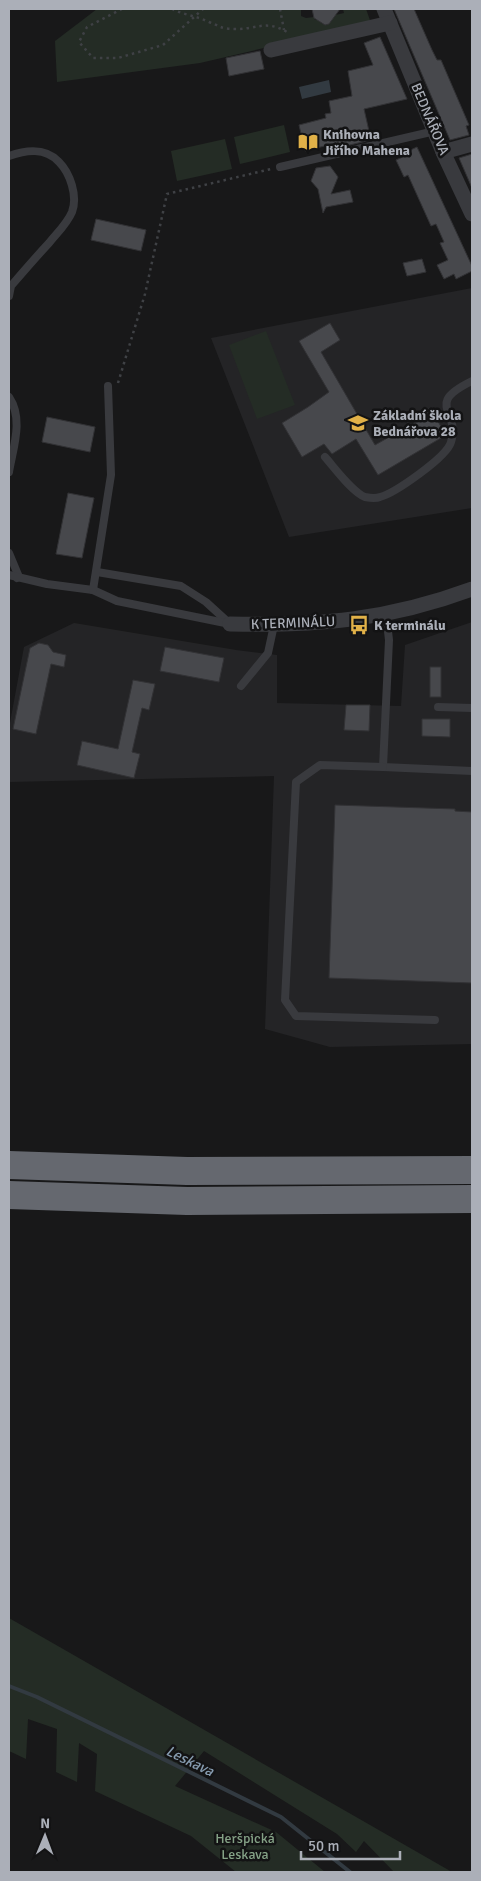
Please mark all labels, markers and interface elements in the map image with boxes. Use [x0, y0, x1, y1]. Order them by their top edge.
street label: BEDNÁŘOVA [407, 80, 453, 158]
place label: Knihovna Jiřího Mahena [323, 126, 410, 159]
library icon: Knihovna Jiřího Mahena [297, 131, 319, 153]
place label: Základní škola Bednářova 28 [373, 407, 462, 440]
school or university icon: Základní škola Bednářova 28 [347, 412, 369, 434]
street label: K TERMINÁLU [251, 613, 335, 633]
bus stop icon: K terminálu [348, 614, 370, 636]
place label: K terminálu [374, 617, 446, 634]
water label: Leskava [163, 1742, 217, 1780]
north arrow [20, 1811, 70, 1861]
text: N [40, 1815, 50, 1832]
scale bar [301, 1828, 400, 1860]
park label: Heršpická Leskava [215, 1830, 275, 1863]
text: 50 m [308, 1837, 339, 1855]

